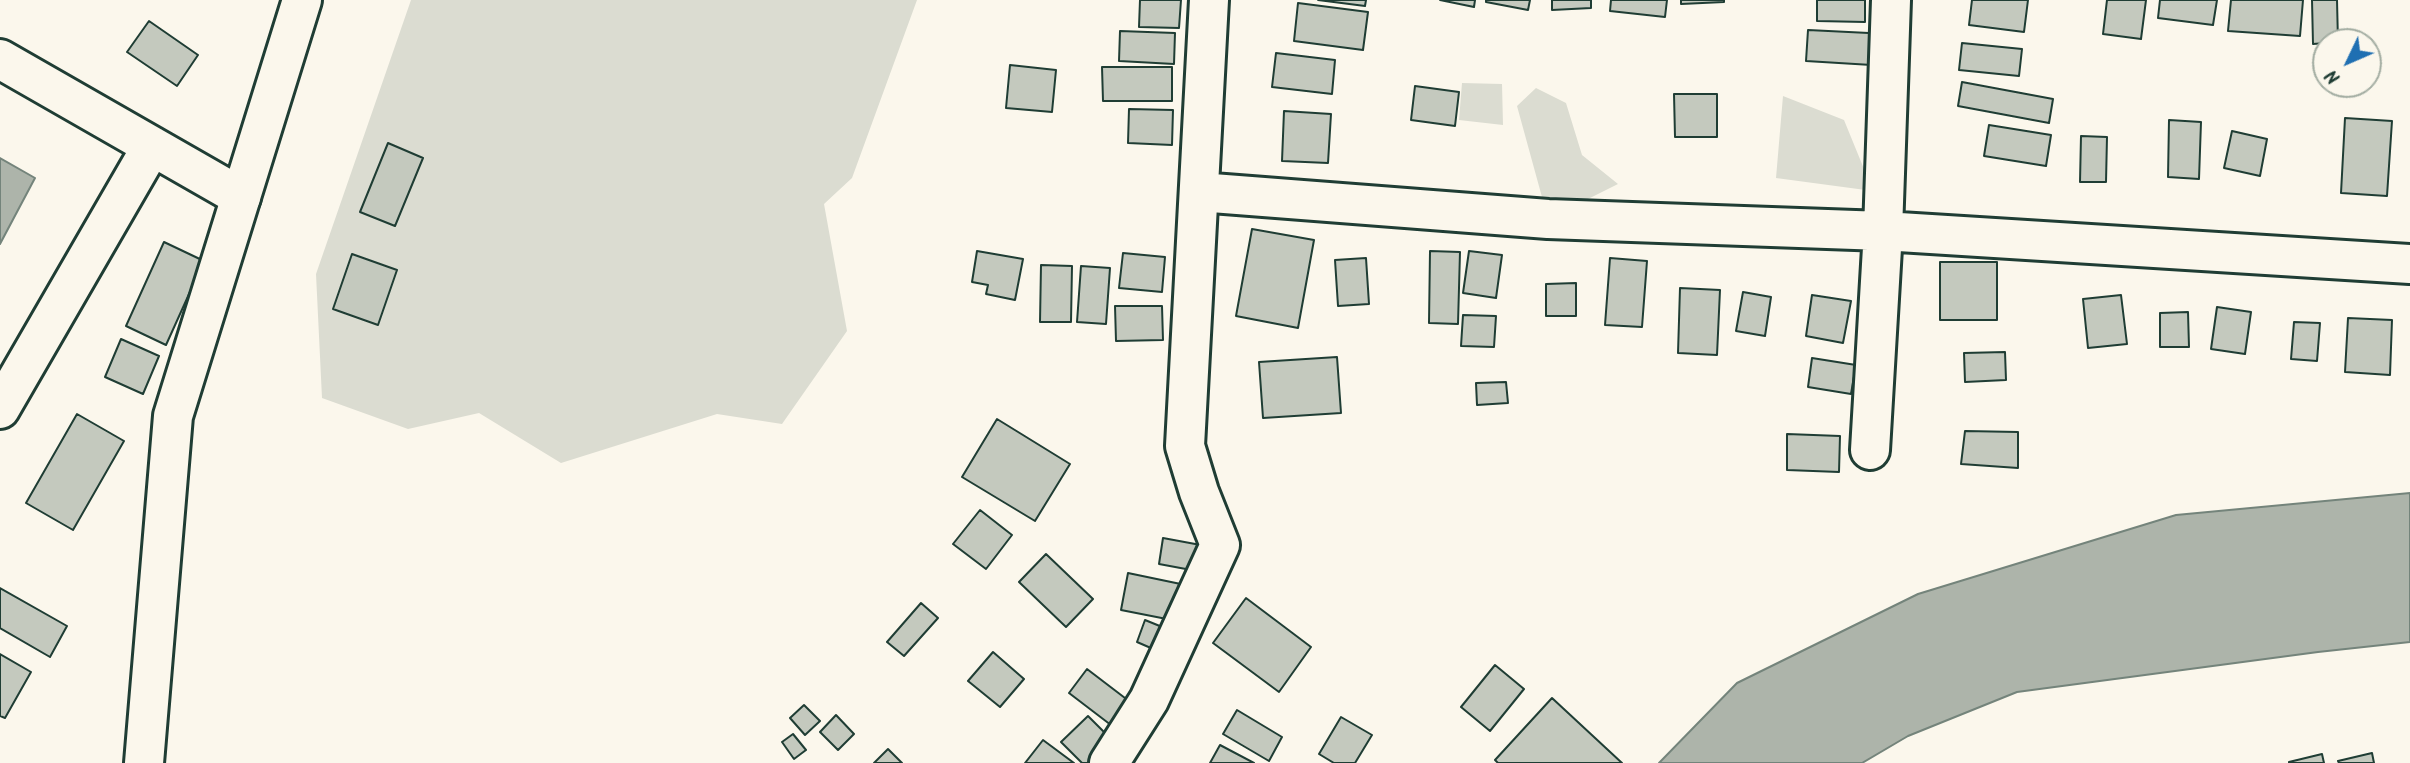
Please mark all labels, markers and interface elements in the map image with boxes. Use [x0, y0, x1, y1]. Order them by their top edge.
north arrow [2312, 28, 2382, 98]
text: N [2318, 61, 2348, 91]

